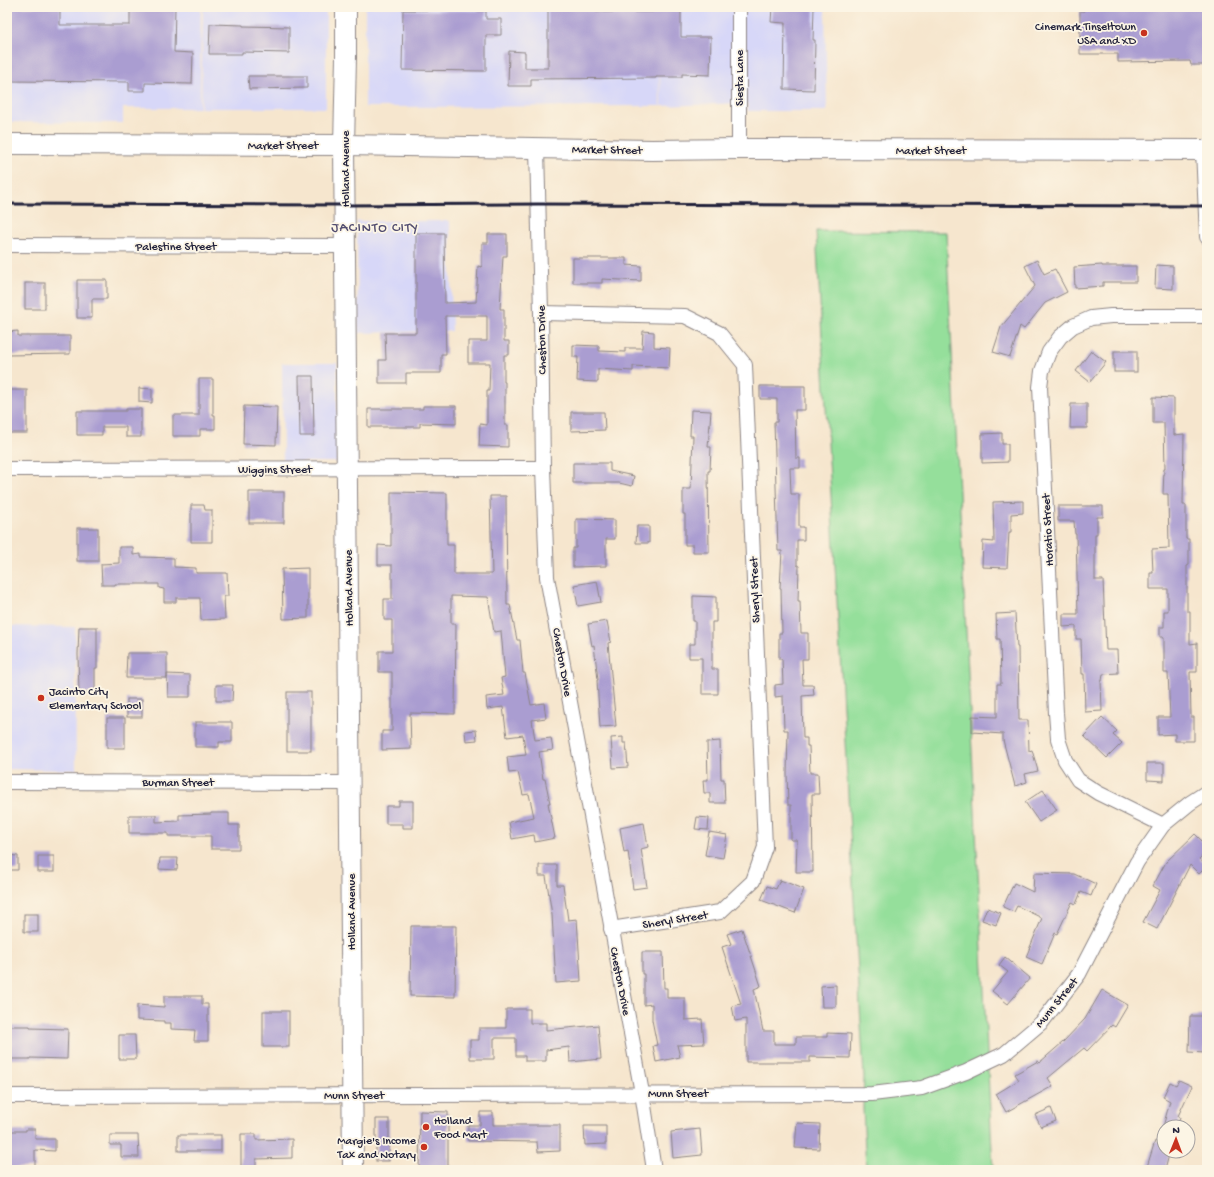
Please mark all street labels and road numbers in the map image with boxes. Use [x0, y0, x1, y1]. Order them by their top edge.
street label: Siesta Lane [734, 49, 748, 106]
street label: Holland Avenue [340, 130, 354, 207]
street label: Market Street [248, 140, 319, 154]
street label: Market Street [572, 143, 643, 159]
street label: Market Street [896, 145, 967, 159]
street label: Palestine Street [135, 241, 217, 255]
street label: Cheston Drive [535, 304, 551, 375]
street label: Wiggins Street [238, 464, 313, 478]
street label: Horatio Street [1040, 492, 1058, 566]
street label: Holland Avenue [342, 549, 358, 626]
street label: Sheryl Street [748, 556, 764, 623]
street label: Cheston Drive [548, 627, 574, 699]
street label: Burman Street [141, 777, 215, 791]
street label: Holland Avenue [346, 873, 360, 950]
street label: Sheryl Street [642, 909, 710, 933]
street label: Cheston Drive [606, 946, 633, 1018]
street label: Munn Street [1033, 975, 1083, 1031]
street label: Munn Street [648, 1088, 709, 1102]
street label: Munn Street [324, 1090, 385, 1104]

